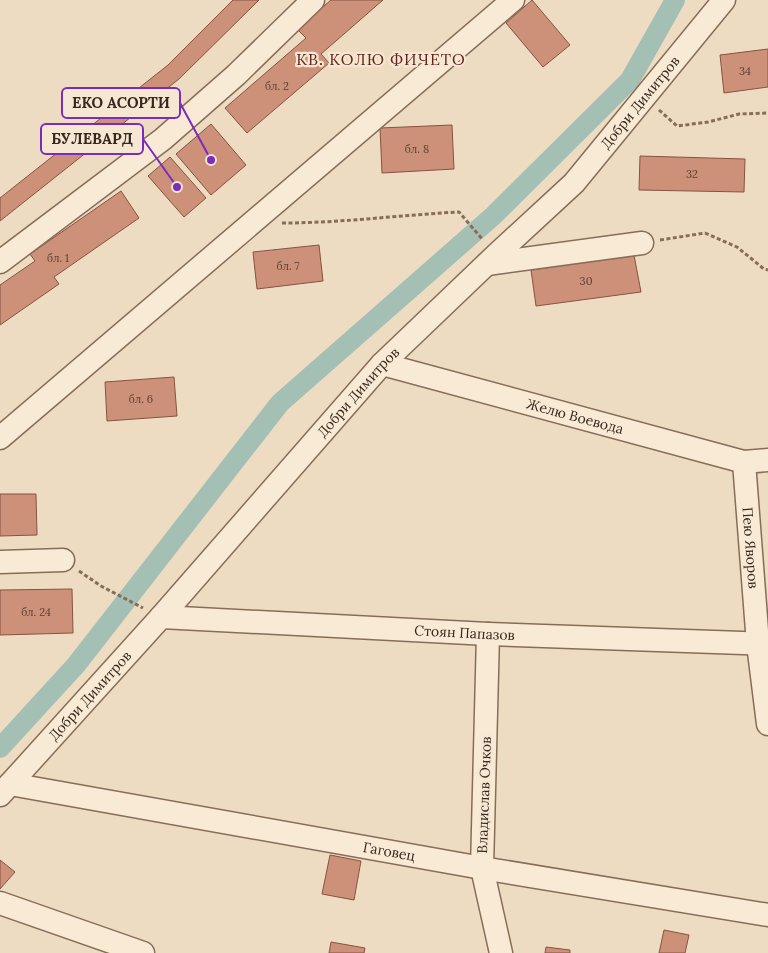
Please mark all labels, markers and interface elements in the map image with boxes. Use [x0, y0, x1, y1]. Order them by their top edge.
district label: КВ. КОЛЮ ФИЧЕТО [296, 49, 466, 69]
street label: Добри Димитров [597, 52, 683, 152]
house number: 34 [739, 64, 751, 78]
house number: бл. 2 [265, 79, 289, 93]
callout: ЕКО АСОРТИ [62, 88, 180, 118]
text: ЕКО АСОРТИ [72, 93, 170, 112]
callout: БУЛЕВАРД [41, 124, 143, 154]
text: БУЛЕВАРД [51, 129, 133, 148]
house number: бл. 8 [405, 142, 429, 156]
house number: 32 [686, 167, 698, 181]
house number: бл. 1 [47, 251, 69, 265]
house number: бл. 7 [276, 259, 300, 273]
house number: 30 [580, 274, 593, 288]
street label: Добри Димитров [313, 343, 403, 441]
house number: бл. 6 [129, 392, 153, 406]
street label: Желю Воевода [525, 395, 626, 438]
street label: Пею Яворов [738, 506, 763, 589]
house number: бл. 24 [21, 605, 51, 619]
street label: Стоян Папазов [414, 621, 515, 644]
street label: Добри Димитров [45, 647, 135, 744]
street label: Владислав Очков [473, 736, 495, 854]
street label: Гаговец [362, 838, 417, 865]

